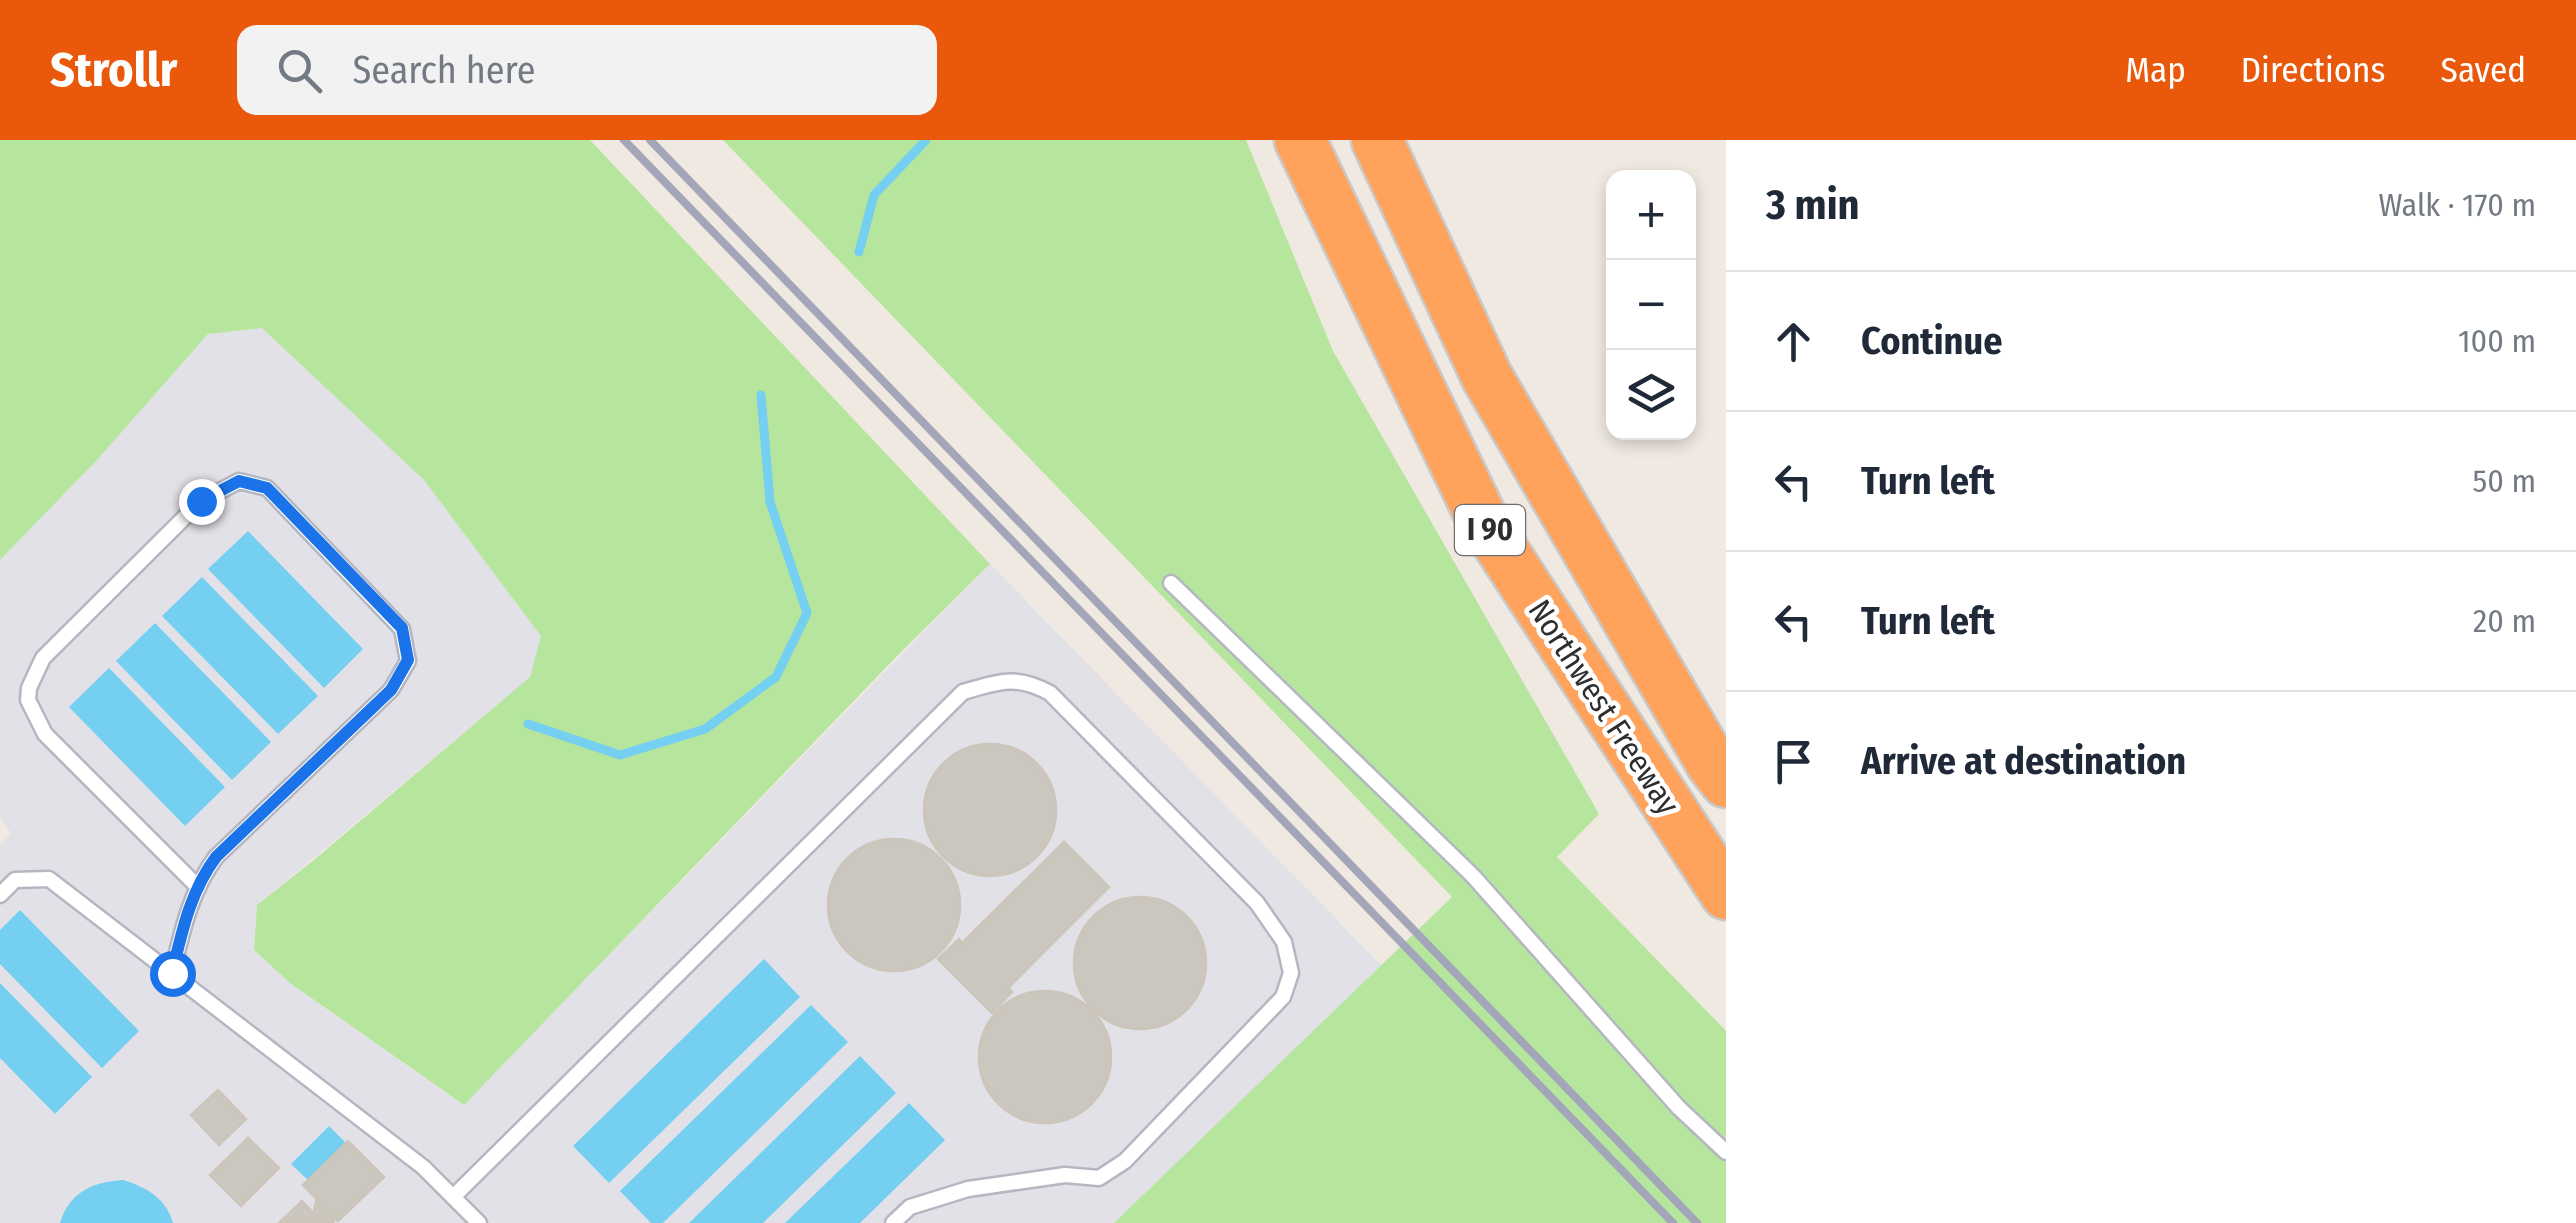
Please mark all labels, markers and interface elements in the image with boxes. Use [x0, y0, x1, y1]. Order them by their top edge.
search box [237, 25, 937, 115]
text: Strollr [50, 41, 177, 99]
icon: search [272, 43, 327, 98]
text: Search here [352, 47, 536, 93]
text: Map [2125, 49, 2186, 91]
text: Directions [2241, 49, 2386, 91]
text: Saved [2441, 49, 2526, 91]
map controls [1606, 170, 1696, 440]
button: + [1606, 170, 1696, 260]
text: 3 min [1766, 180, 1860, 230]
text: Walk · 170 m [2379, 186, 2536, 224]
button: − [1606, 260, 1696, 350]
icon: ahead [1766, 314, 1821, 369]
text: Continue [1861, 318, 2002, 364]
text: 100 m [2458, 322, 2536, 360]
button: layers [1606, 350, 1696, 440]
icon: left [1766, 454, 1821, 509]
text: Turn left [1861, 458, 1995, 504]
text: 50 m [2473, 462, 2536, 500]
route end [179, 479, 225, 525]
road number: I 90 [1455, 505, 1525, 555]
street label: Northwest Freeway [1521, 593, 1688, 822]
icon: left [1766, 594, 1821, 649]
text: Turn left [1861, 598, 1995, 644]
text: 20 m [2473, 602, 2536, 640]
icon: arrive [1766, 734, 1821, 789]
text: Arrive at destination [1861, 738, 2186, 784]
route start [150, 951, 196, 997]

